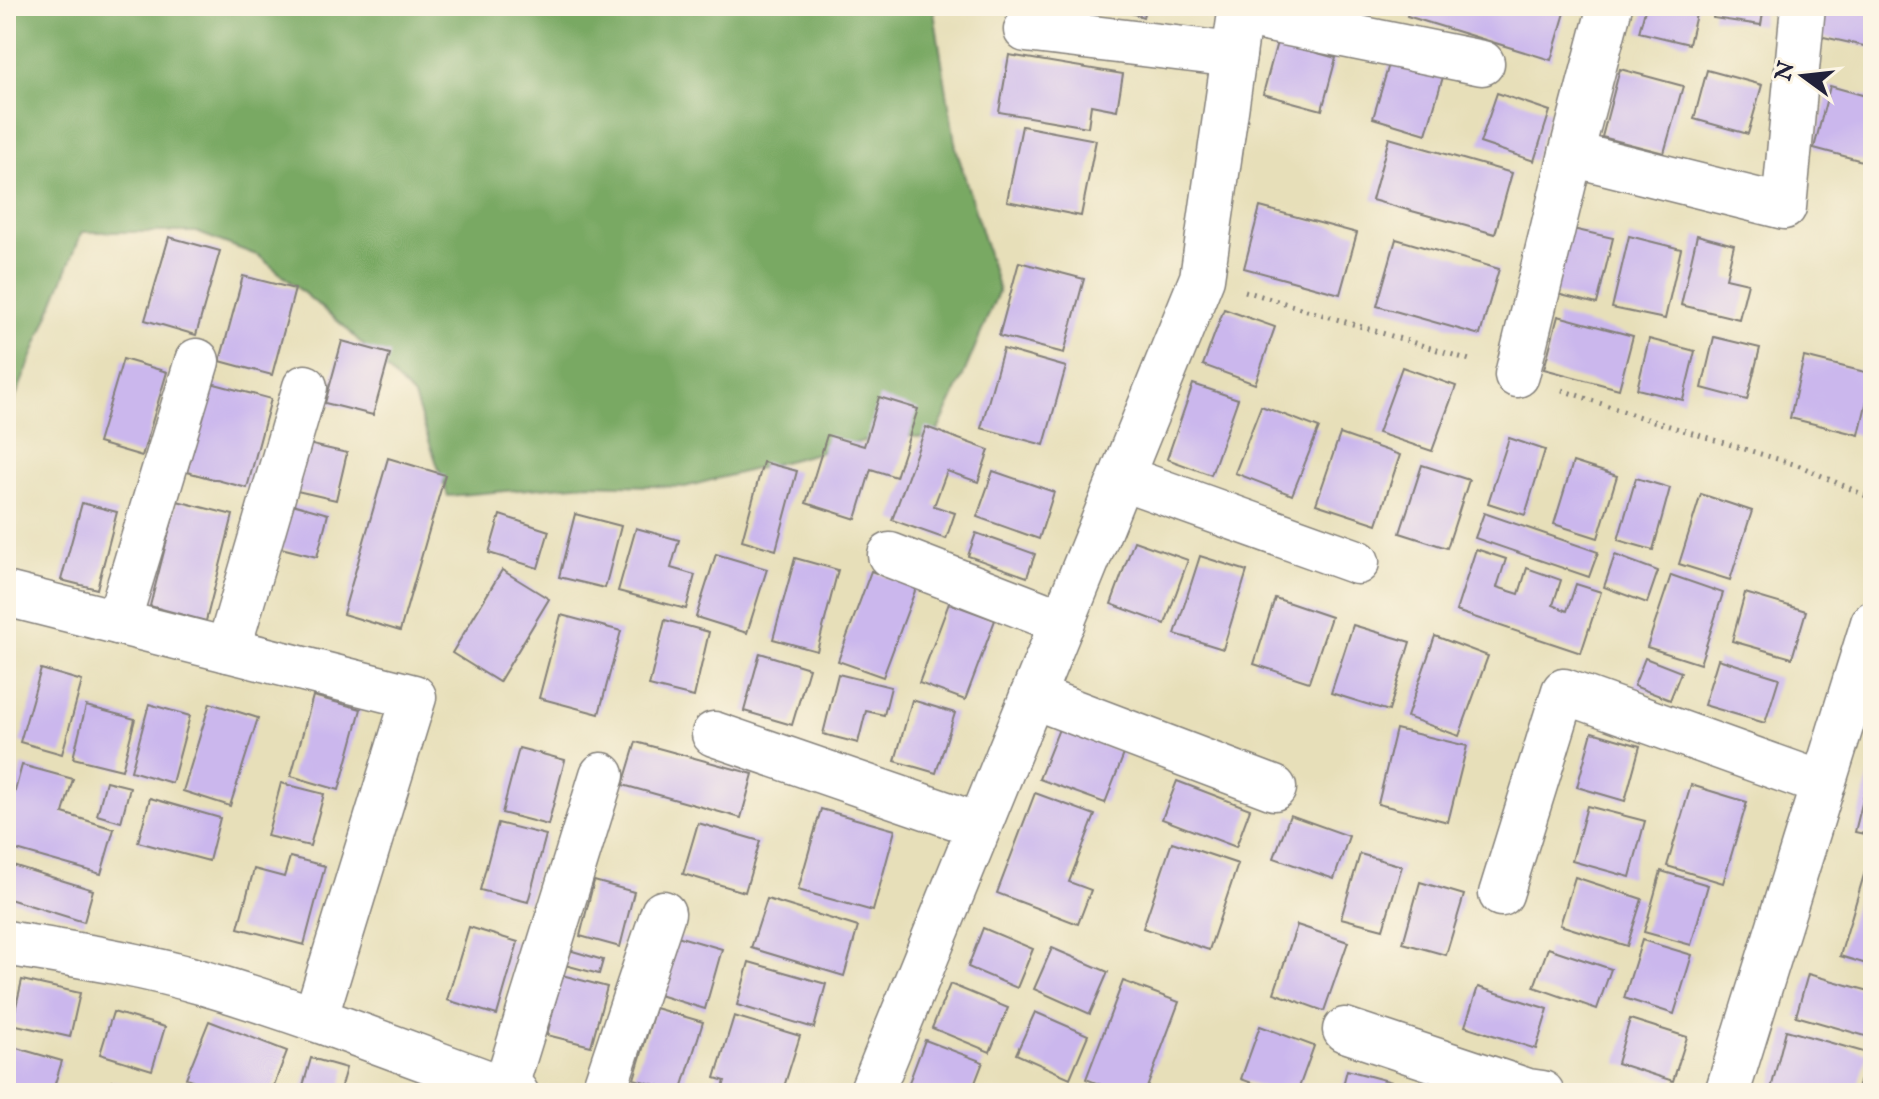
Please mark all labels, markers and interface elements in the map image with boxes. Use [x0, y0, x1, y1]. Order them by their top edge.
north arrow [1763, 36, 1843, 116]
text: N [1769, 59, 1802, 85]

